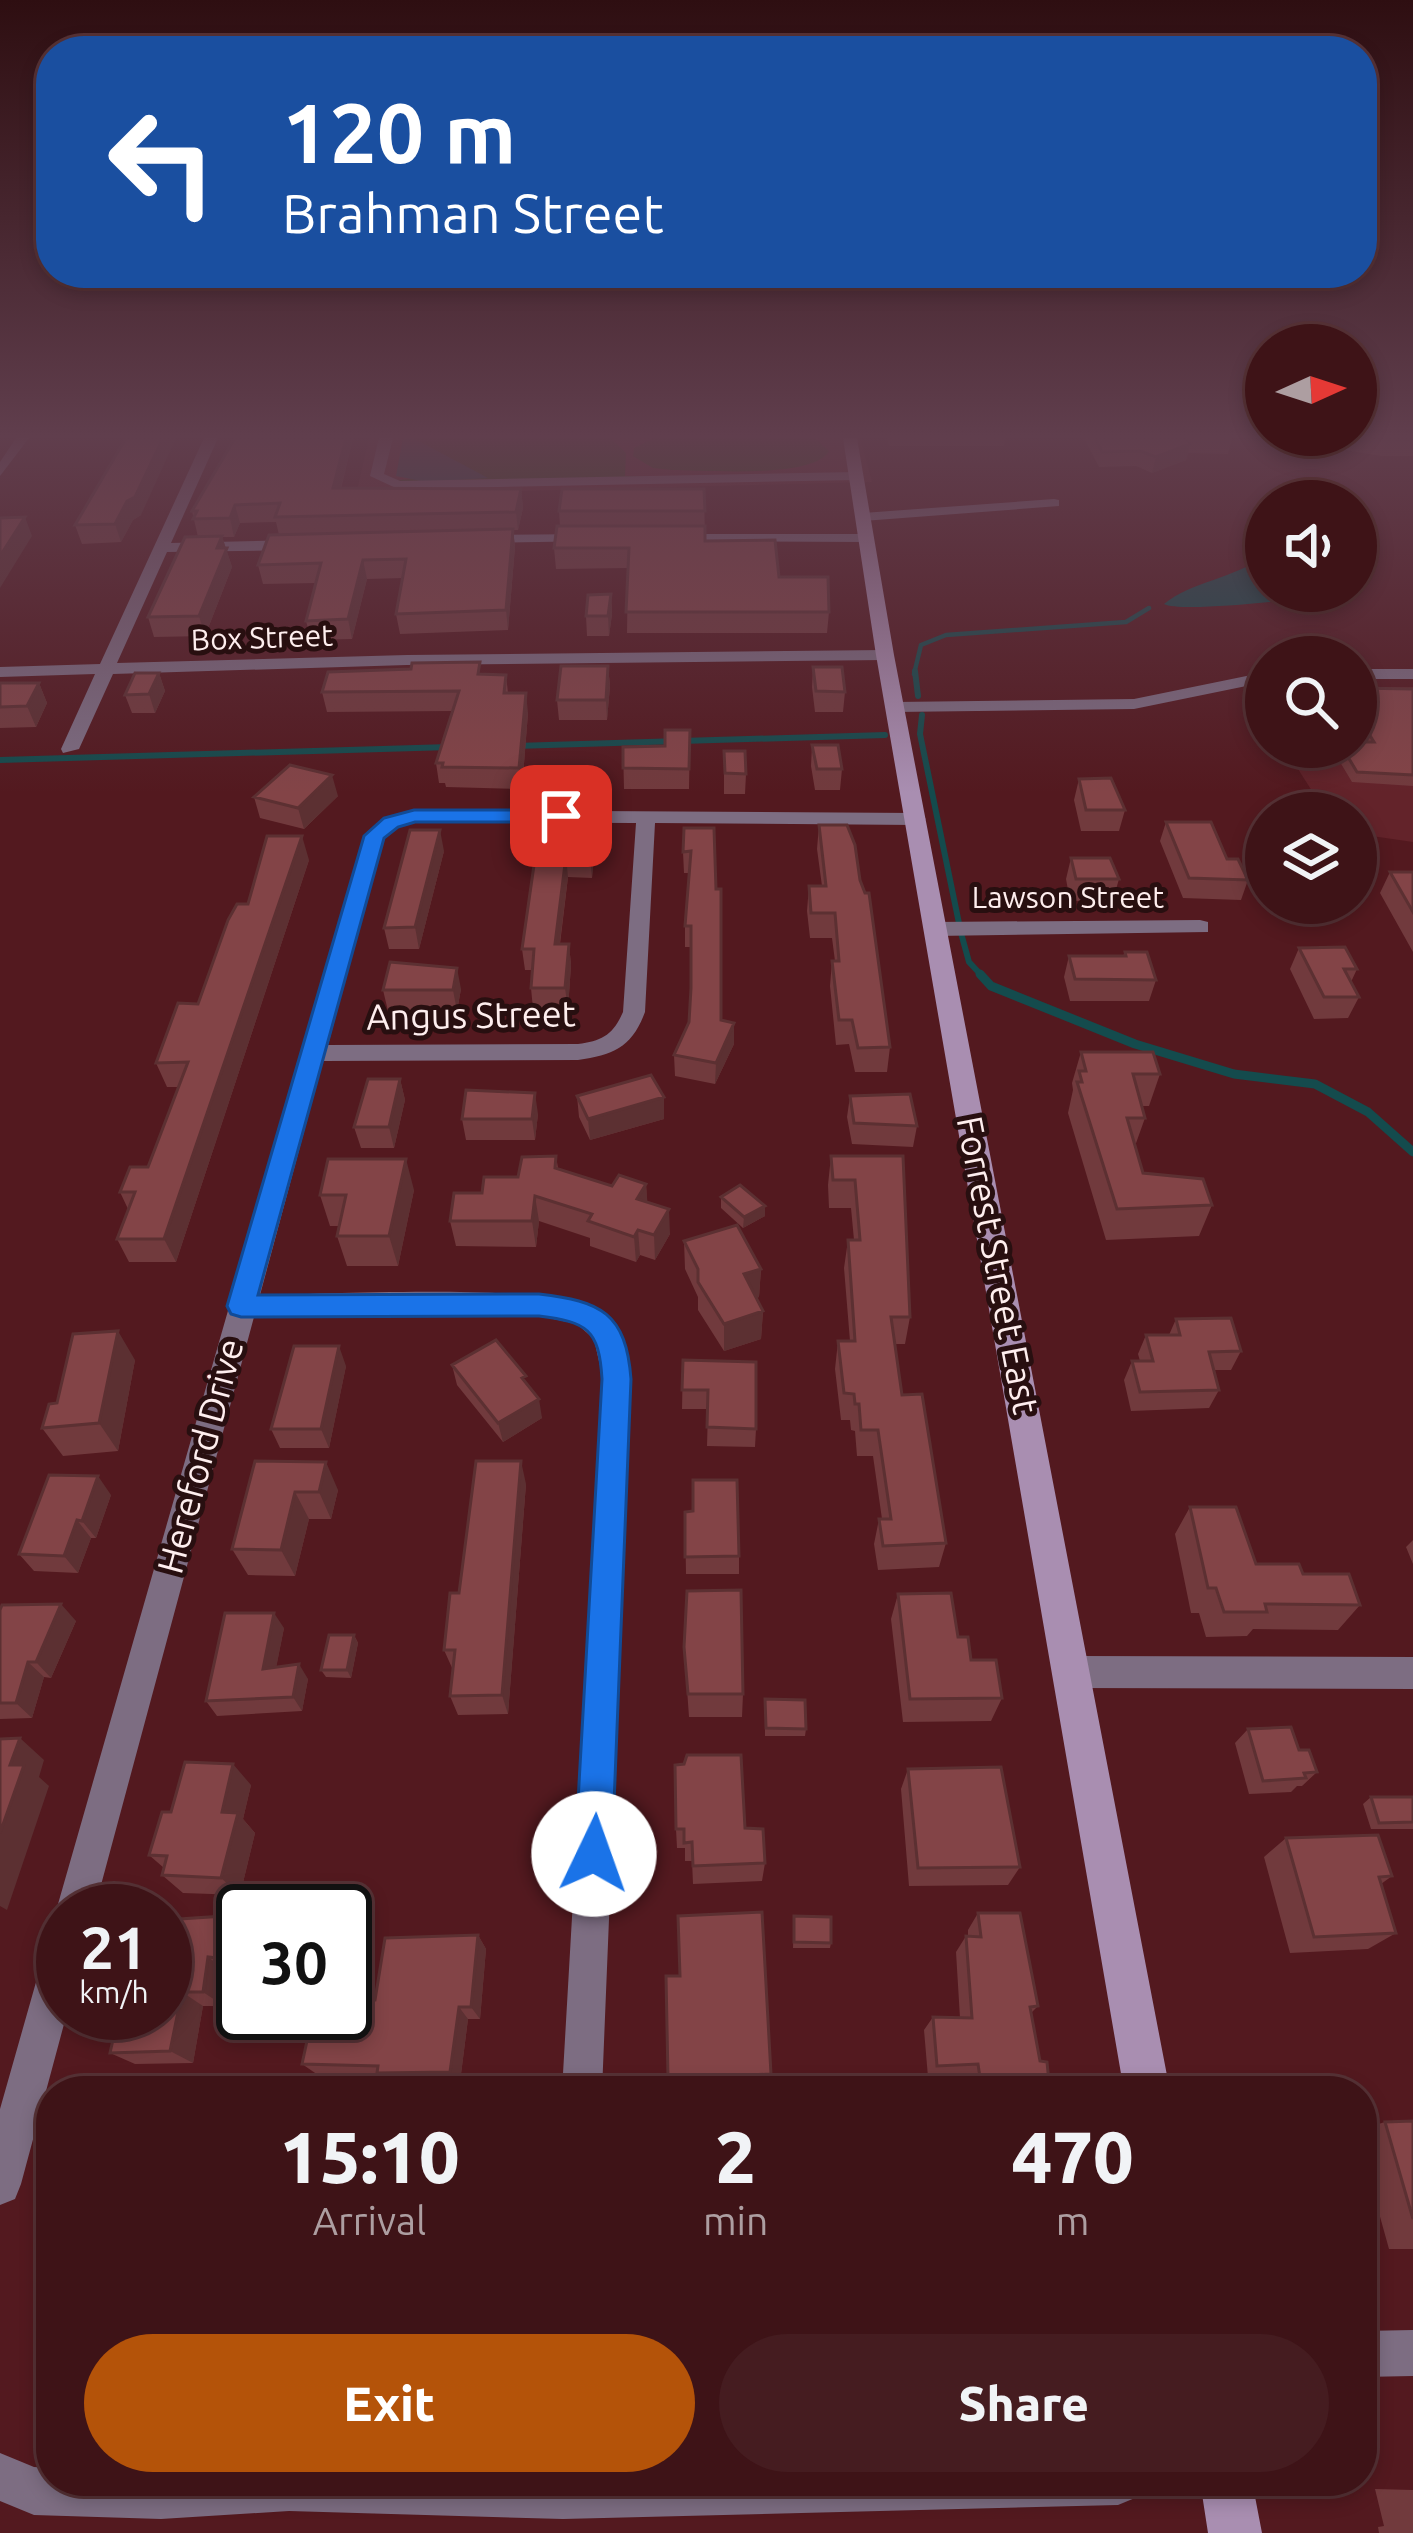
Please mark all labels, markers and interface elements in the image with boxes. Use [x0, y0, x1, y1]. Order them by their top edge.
icon: left [84, 84, 240, 240]
text: 120 m [282, 85, 516, 179]
text: Brahman Street [282, 183, 664, 243]
north arrow [1245, 324, 1377, 456]
map controls [1245, 324, 1377, 924]
button: sound [1245, 480, 1377, 612]
street label: Box Street [190, 618, 334, 656]
button: search [1245, 636, 1377, 768]
pin [510, 765, 612, 867]
icon: arrive [528, 783, 594, 849]
button: layers [1245, 792, 1377, 924]
street label: Lawson Street [972, 880, 1164, 914]
street label: Angus Street [366, 992, 576, 1037]
street label: Forrest Street East [950, 1113, 1047, 1417]
street label: Hereford Drive [149, 1334, 251, 1578]
position arrow [531, 1791, 657, 1917]
speed limit sign: 30 [216, 1884, 372, 2040]
text: 21 [80, 1913, 148, 1980]
text: km/h [79, 1975, 149, 2009]
text: 15:10 [279, 2116, 460, 2197]
text: 2 [715, 2116, 756, 2197]
text: 470 [1012, 2116, 1134, 2197]
text: Arrival [313, 2199, 426, 2242]
text: min [703, 2199, 768, 2242]
text: m [1056, 2199, 1089, 2242]
button: Exit [84, 2334, 695, 2472]
button: Share [719, 2334, 1329, 2472]

